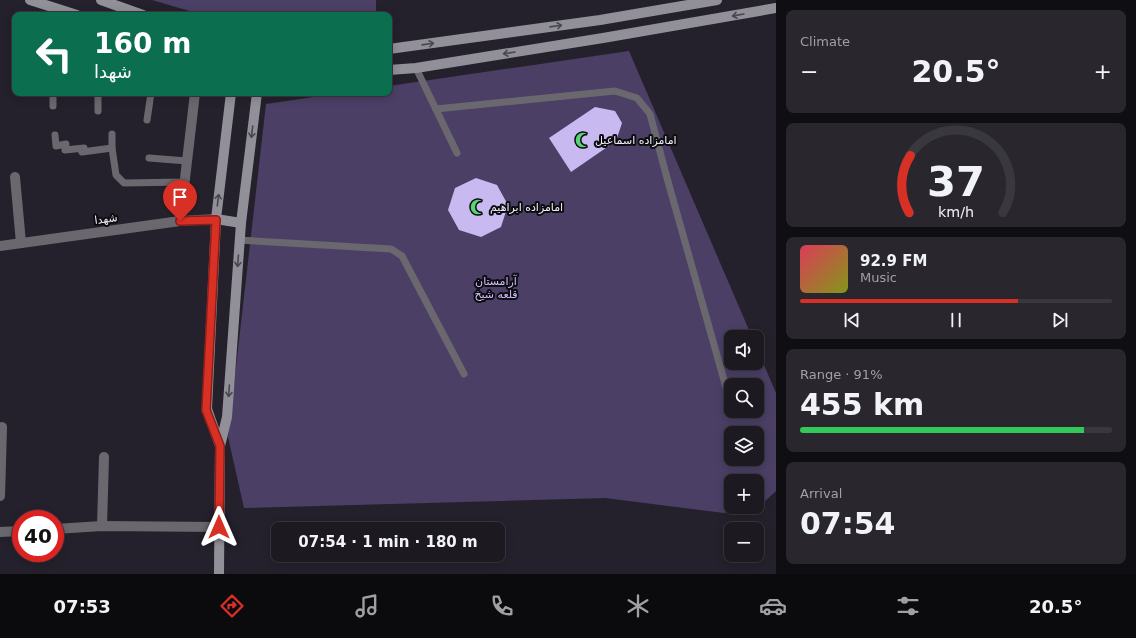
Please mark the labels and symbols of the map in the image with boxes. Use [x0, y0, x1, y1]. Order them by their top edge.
one-way arrow [731, 11, 744, 19]
one-way arrow [549, 22, 562, 30]
one-way arrow [421, 40, 434, 48]
one-way arrow [503, 49, 516, 57]
one-way arrow [248, 125, 256, 138]
mosque icon: امامزاده اسماعیل [574, 131, 592, 149]
place label: امامزاده اسماعیل [595, 134, 677, 147]
pin [163, 180, 197, 221]
one-way arrow [214, 194, 222, 207]
mosque icon: امامزاده ابراهیم [469, 198, 487, 216]
place label: امامزاده ابراهیم [490, 201, 563, 214]
street label: شهدا [94, 211, 118, 227]
one-way arrow [234, 254, 241, 267]
park label: آرامستان قلعه شیخ [474, 274, 518, 301]
one-way arrow [226, 384, 233, 397]
position arrow [198, 506, 240, 548]
speed limit sign: 40 [12, 510, 64, 562]

